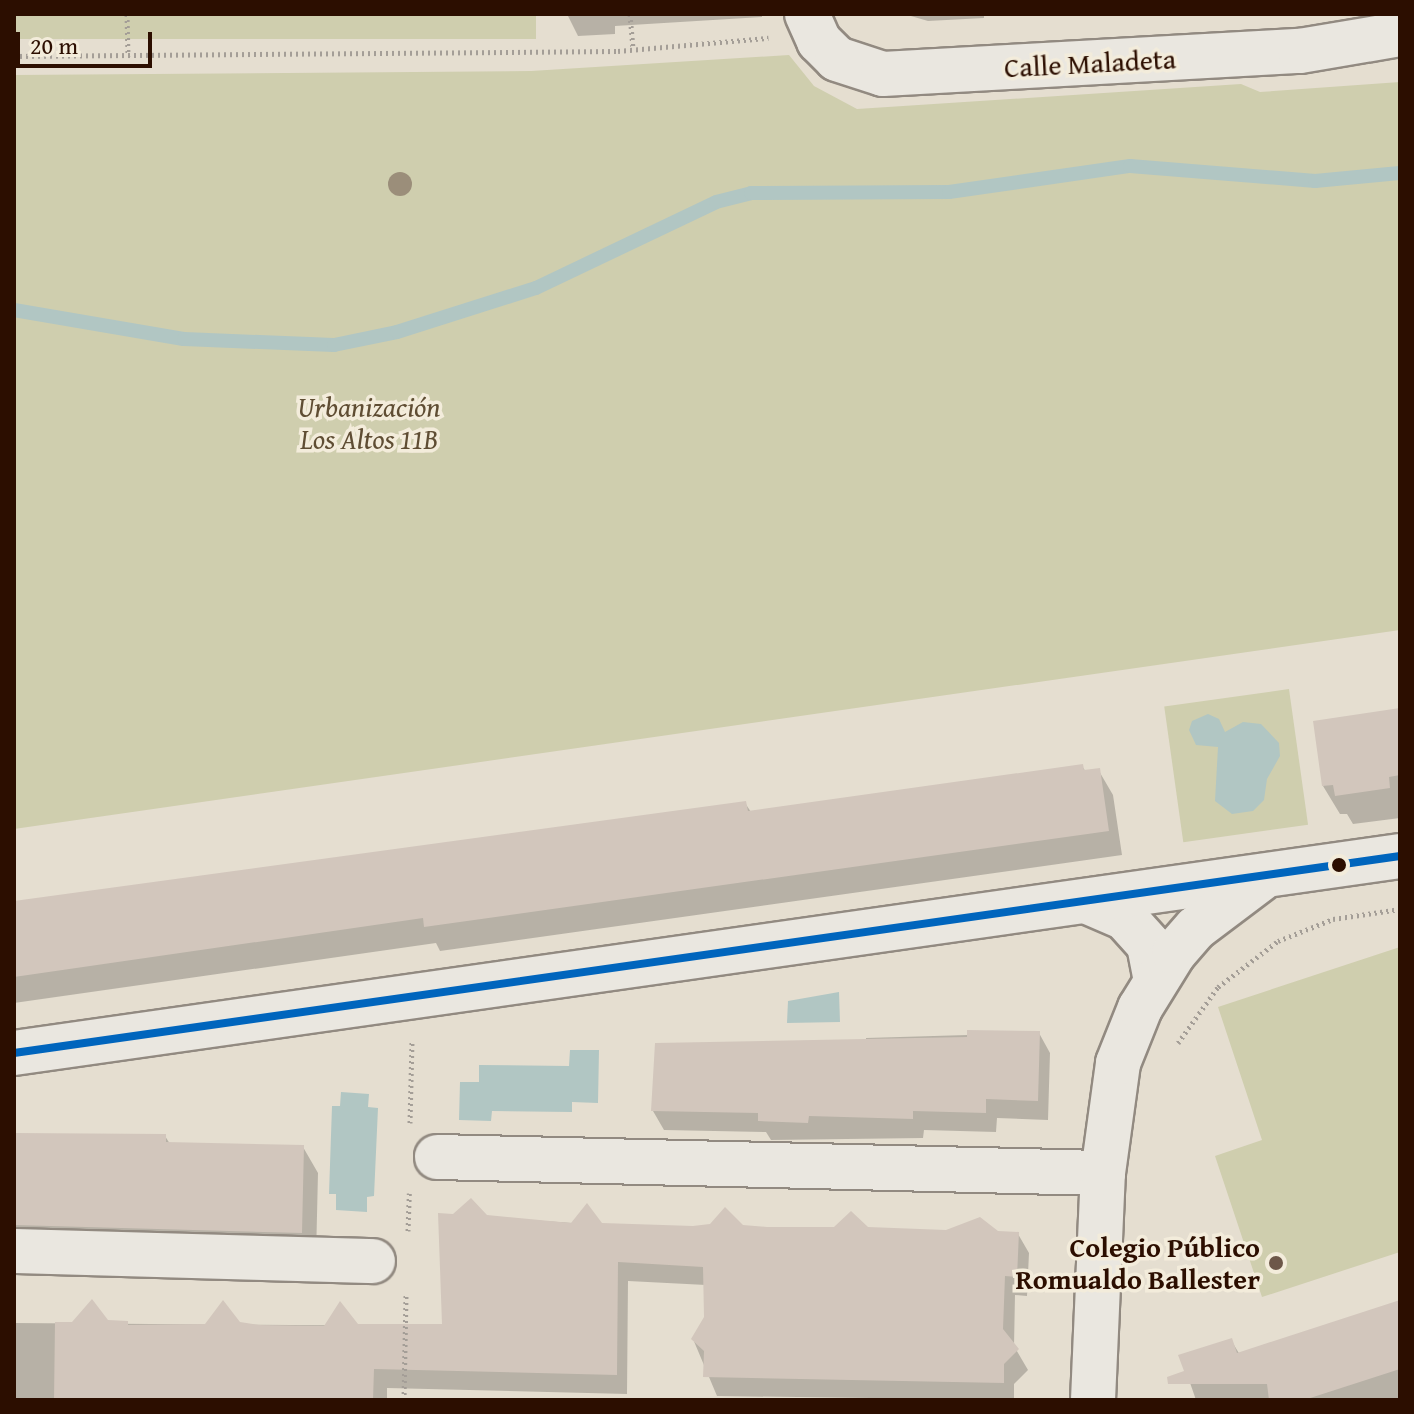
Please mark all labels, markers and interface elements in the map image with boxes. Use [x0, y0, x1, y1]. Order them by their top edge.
scale bar [20, 16, 156, 66]
text: 20 m [30, 28, 78, 63]
street label: Calle Maladeta [1003, 42, 1177, 84]
park label: Urbanización Los Altos 11B [297, 390, 441, 456]
unlabelled marker [1331, 857, 1347, 873]
place label: Colegio Público Romualdo Ballester [1015, 1230, 1260, 1296]
marker: Colegio Público Romualdo Ballester [1267, 1254, 1285, 1272]

